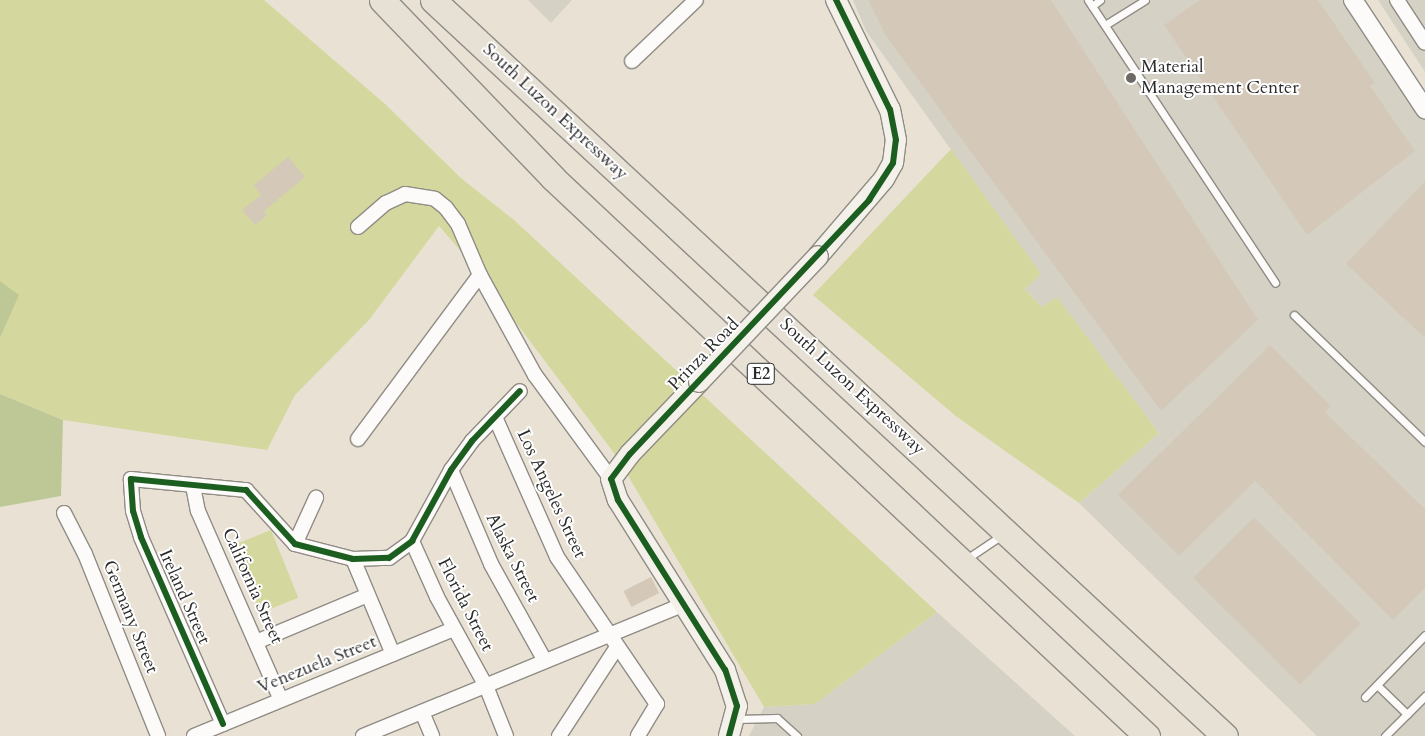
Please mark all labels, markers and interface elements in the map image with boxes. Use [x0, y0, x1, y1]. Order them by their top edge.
street label: South Luzon Expressway [478, 39, 632, 185]
place label: Material Management Center [1141, 57, 1299, 100]
marker: Material Management Center [1125, 72, 1137, 84]
street label: Prinza Road [664, 314, 744, 396]
street label: South Luzon Expressway [775, 314, 929, 460]
road number: E2 [746, 360, 776, 388]
street label: Los Angeles Street [512, 426, 590, 562]
street label: Alaska Street [480, 510, 544, 606]
street label: California Street [217, 525, 287, 647]
street label: Ireland Street [154, 546, 214, 648]
street label: Florida Street [432, 555, 498, 655]
street label: Germany Street [98, 557, 162, 677]
street label: Venezuela Street [254, 631, 380, 699]

